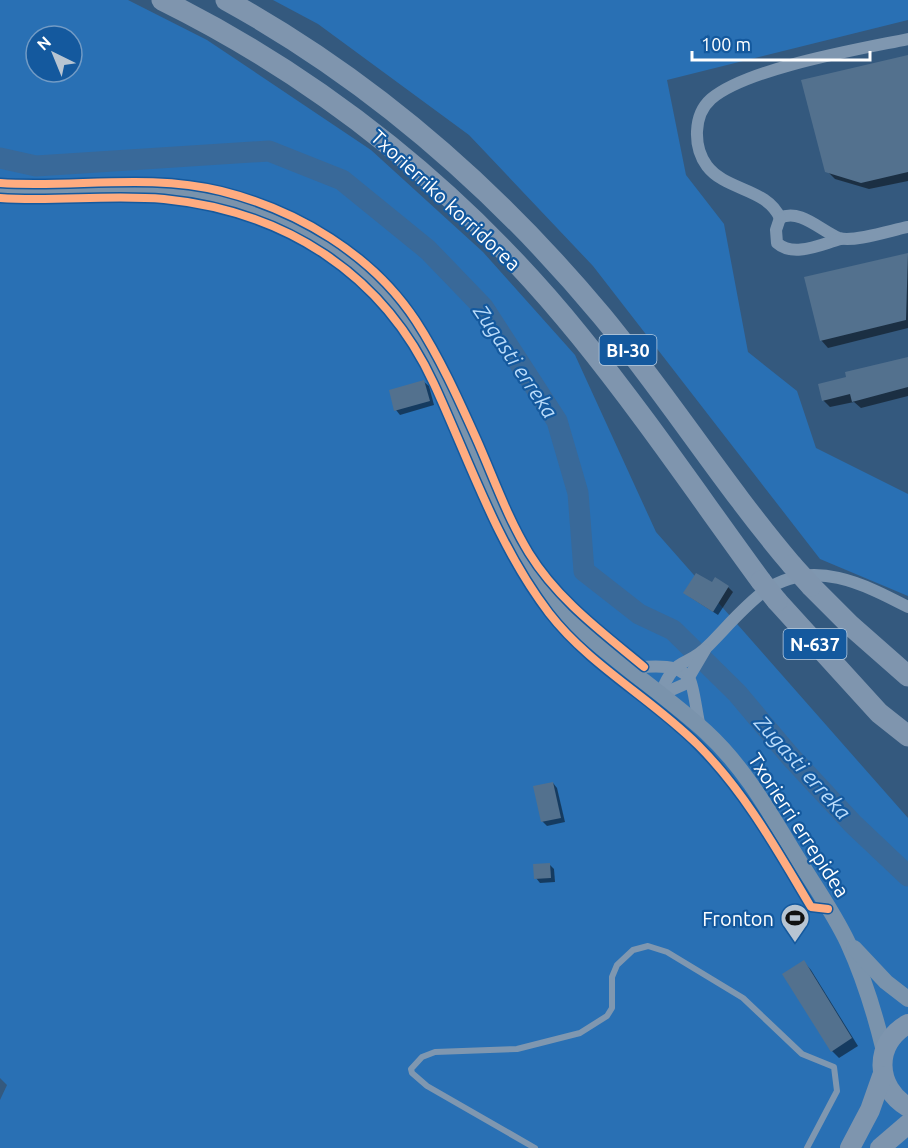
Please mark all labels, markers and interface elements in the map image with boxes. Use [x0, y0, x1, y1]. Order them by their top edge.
north arrow [24, 24, 84, 84]
scale bar [692, 24, 870, 62]
text: N [33, 32, 54, 54]
text: 100 m [701, 34, 751, 54]
street label: Txorierriko korridorea [367, 125, 525, 275]
water label: Zugasti erreka [469, 299, 563, 422]
road number: BI-30 [600, 335, 656, 365]
road number: N-637 [784, 629, 846, 659]
water label: Zugasti erreka [749, 709, 856, 824]
street label: Txorierri errepidea [744, 749, 854, 901]
sports icon: Fronton [779, 902, 811, 944]
place label: Fronton [702, 907, 774, 930]

